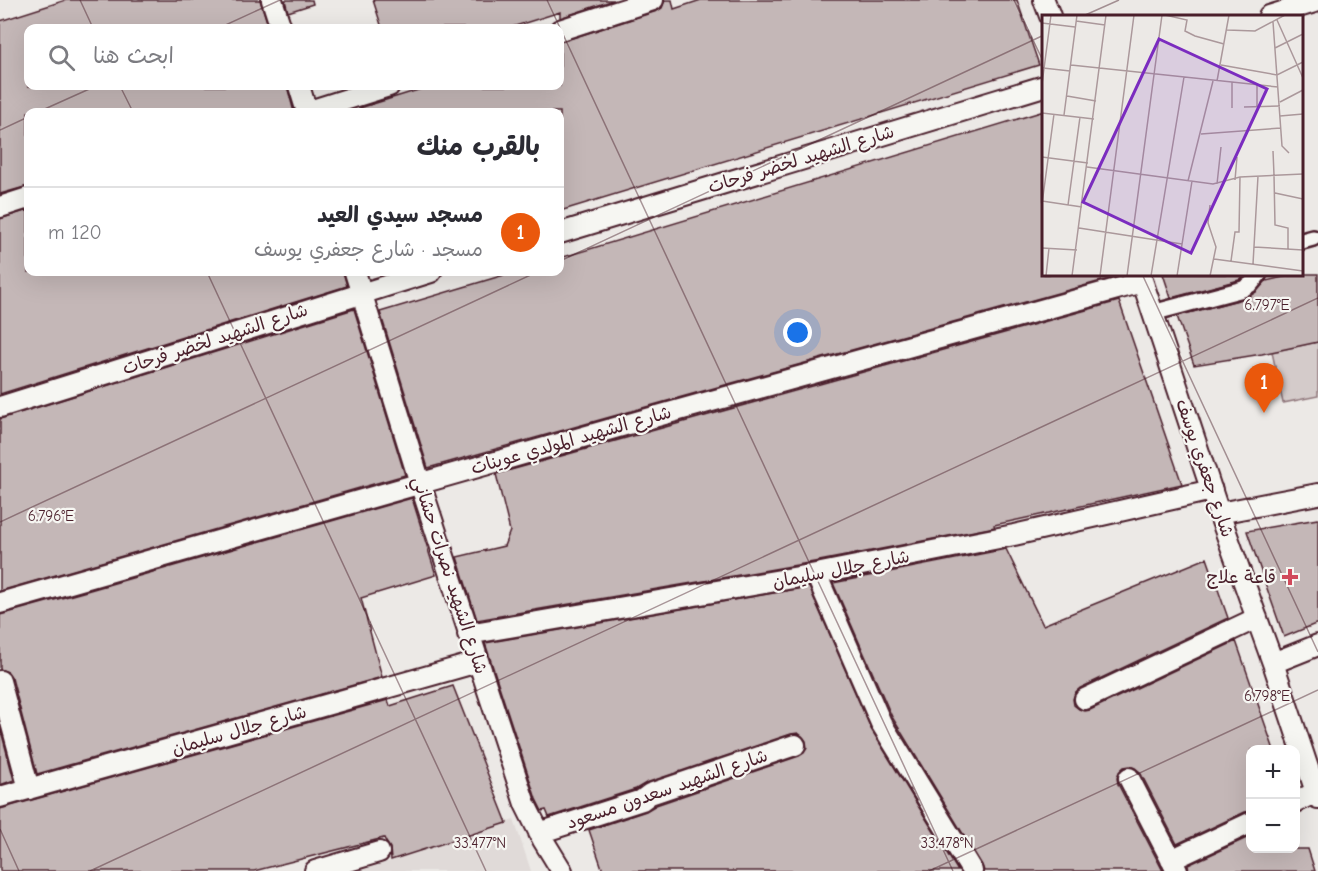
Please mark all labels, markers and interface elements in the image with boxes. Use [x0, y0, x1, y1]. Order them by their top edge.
inset map [1042, 15, 1303, 276]
search box [24, 24, 564, 90]
icon: search [45, 41, 78, 74]
text: ابحث هنا [93, 43, 174, 69]
street label: شارع الشهيد لخضر فرحات [706, 121, 897, 199]
text: بالقرب منك [417, 132, 540, 162]
text: مسجد سيدي العيد [317, 202, 483, 228]
text: 120 m [48, 221, 102, 244]
text: 1 [517, 221, 524, 244]
text: مسجد · شارع جعفري يوسف [254, 238, 483, 261]
text: 6.797°E [1244, 296, 1290, 314]
street label: شارع الشهيد لخضر فرحات [120, 300, 311, 380]
your location [783, 318, 812, 347]
pin: 1 [1244, 364, 1284, 413]
street label: شارع جعفري يوسف [1169, 396, 1238, 541]
street label: شارع الشهيد المولدي عوينات [468, 402, 674, 481]
street label: شارع الشهيد نصرات حشاني [403, 474, 491, 678]
text: 6.796°E [28, 507, 74, 525]
street label: شارع جلال سليمان [771, 546, 912, 594]
place label: قاعة علاج [1207, 567, 1276, 589]
marker: قاعة علاج [1281, 568, 1299, 586]
text: 6.798°E [1244, 687, 1290, 705]
street label: شارع جلال سليمان [169, 701, 309, 761]
street label: شارع الشهيد سعدون مسعود [564, 745, 771, 835]
map controls [1246, 745, 1300, 853]
button: + [1246, 745, 1300, 799]
button: − [1246, 799, 1300, 853]
text: 33.477°N [454, 834, 506, 852]
text: 33.478°N [920, 834, 974, 852]

